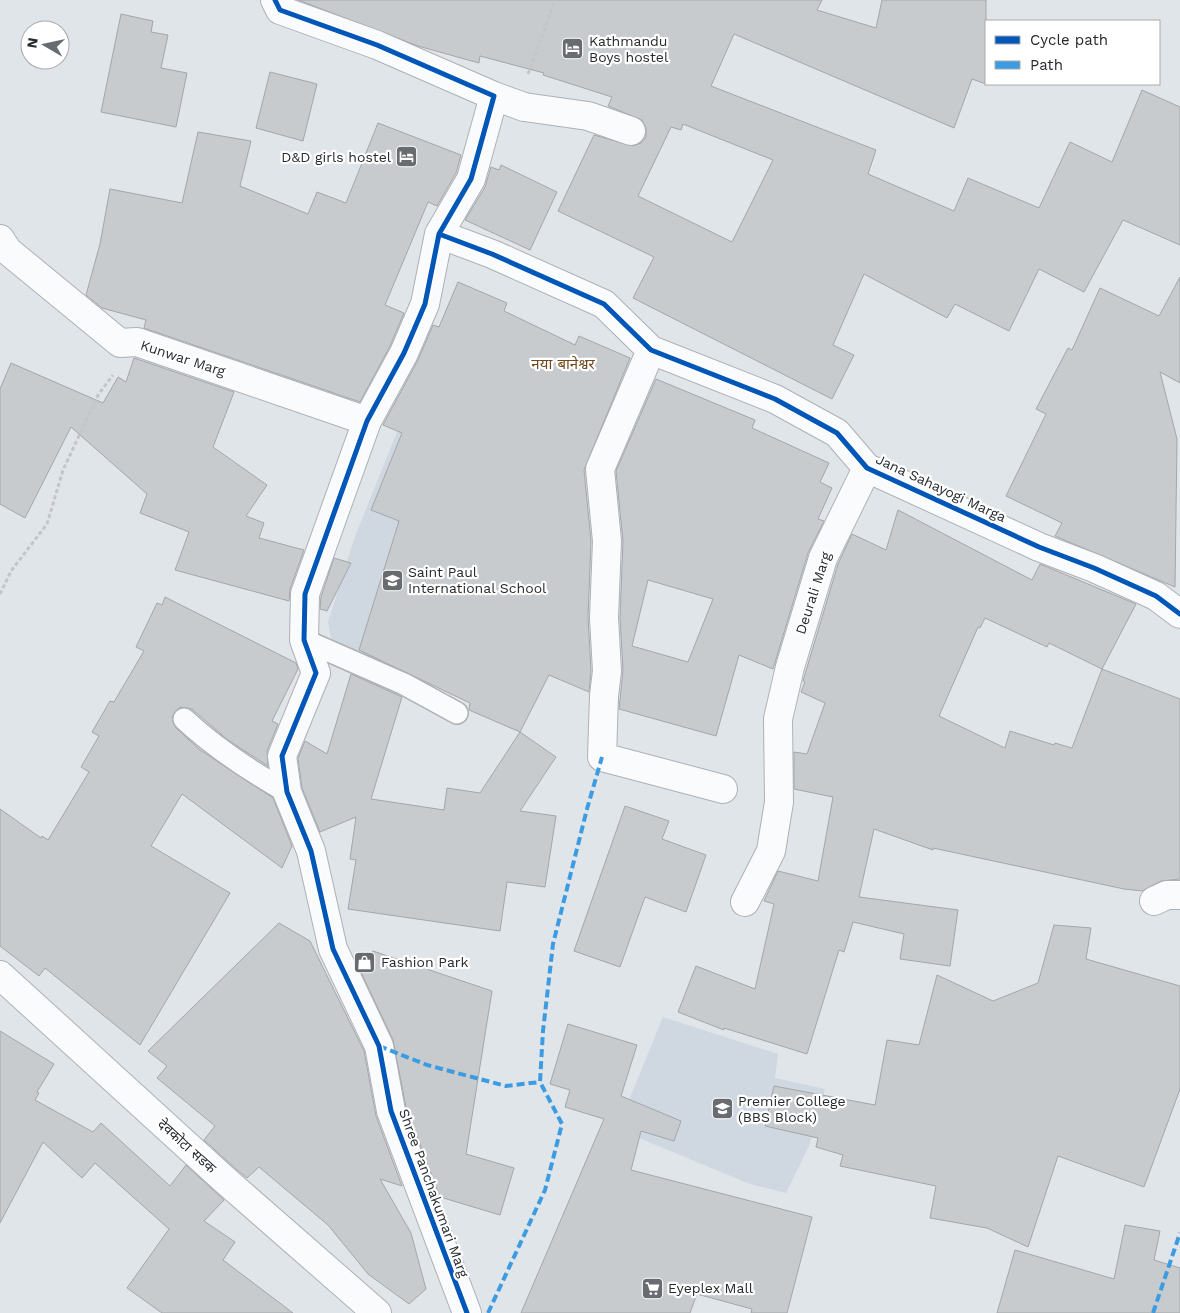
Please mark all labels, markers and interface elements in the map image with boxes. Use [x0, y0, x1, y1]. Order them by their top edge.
north arrow [20, 20, 70, 70]
legend [985, 20, 1160, 85]
text: Cycle path [1030, 31, 1108, 49]
place label: Kathmandu Boys hostel [589, 33, 669, 65]
text: N [23, 37, 41, 49]
hotel icon: Kathmandu Boys hostel [561, 37, 585, 61]
text: Path [1030, 56, 1063, 74]
hotel icon: D&D girls hostel [395, 145, 419, 169]
place label: D&D girls hostel [281, 149, 392, 165]
street label: Kunwar Marg [139, 337, 228, 379]
district label: नया बानेश्वर [531, 355, 595, 373]
street label: Jana Sahayogi Marga [873, 451, 1009, 525]
street label: Deurali Marg [792, 549, 834, 636]
place label: Saint Paul International School [408, 564, 547, 596]
school or university icon: Saint Paul International School [380, 568, 404, 592]
shop icon: Fashion Park [353, 950, 377, 974]
place label: Fashion Park [381, 954, 469, 970]
place label: Premier College (BBS Block) [738, 1093, 846, 1125]
school or university icon: Premier College (BBS Block) [710, 1097, 734, 1121]
street label: Shree Panchakumari Marg [396, 1106, 472, 1280]
street label: देवकोटा सडक [155, 1115, 220, 1176]
supermarket icon: Eyeplex Mall [640, 1276, 664, 1300]
place label: Eyeplex Mall [668, 1280, 754, 1296]

